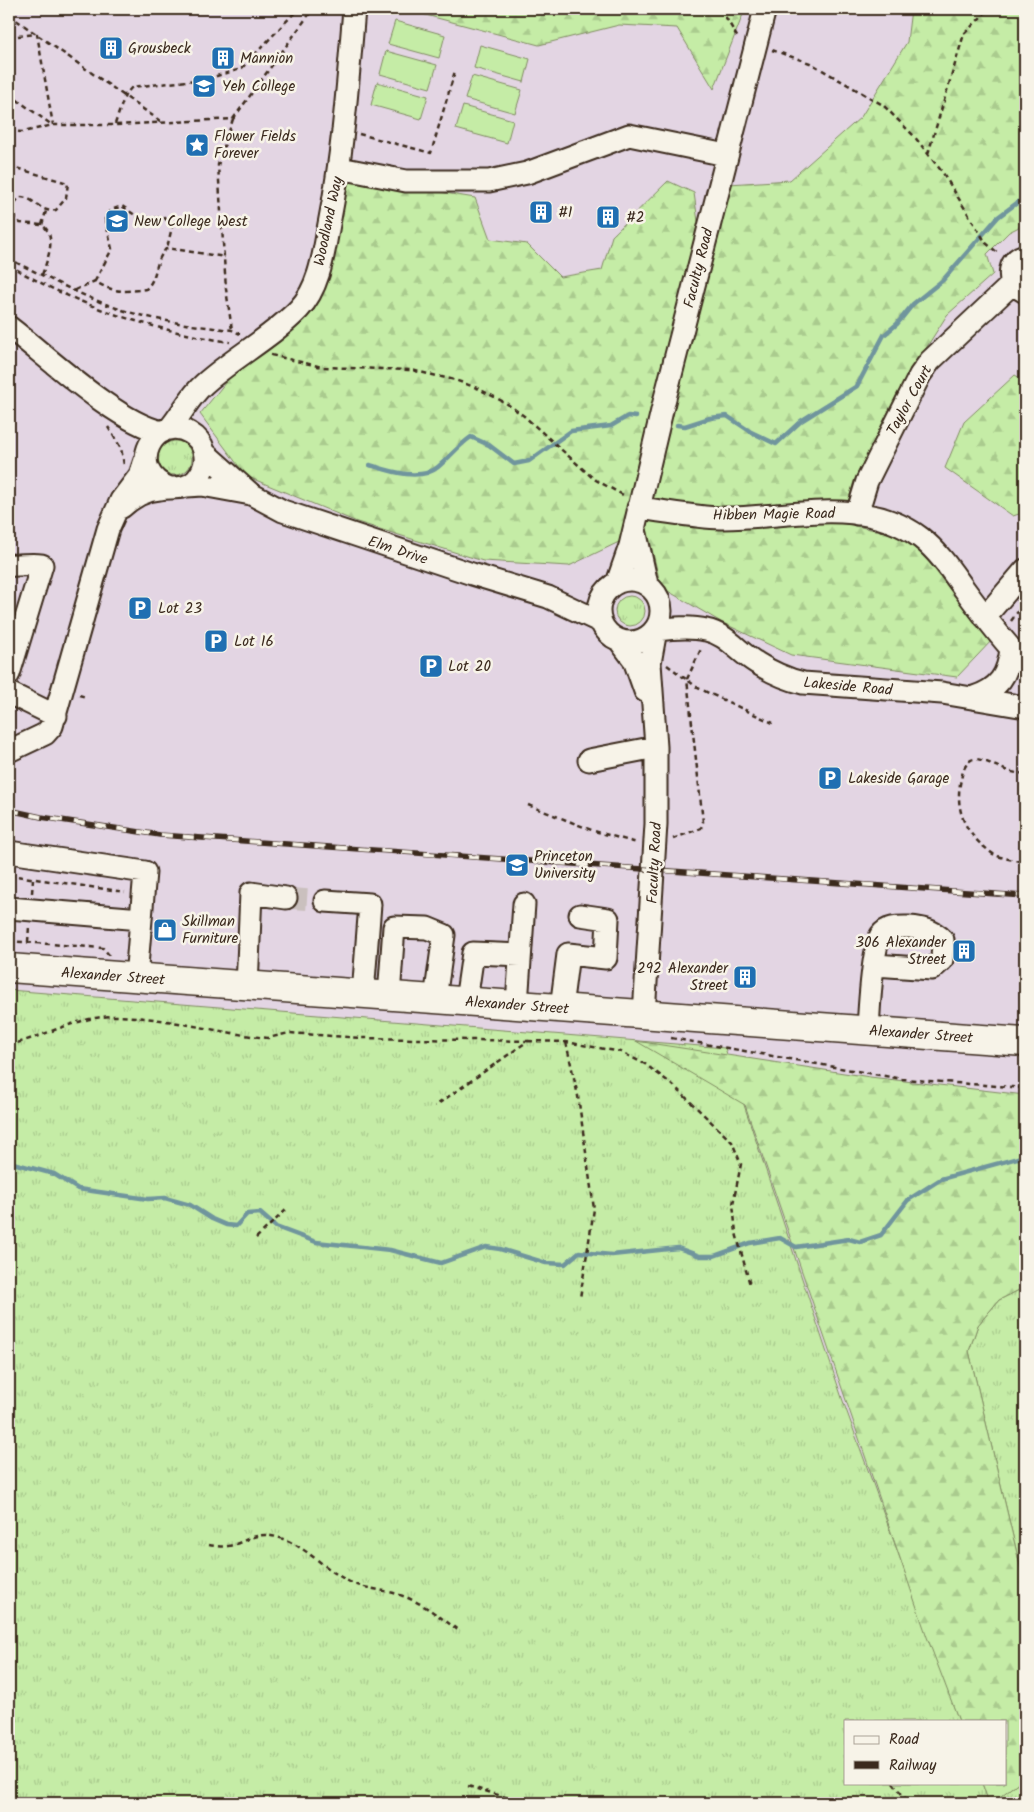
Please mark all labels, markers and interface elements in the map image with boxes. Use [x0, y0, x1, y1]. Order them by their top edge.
building icon: Grousbeck [98, 35, 124, 61]
place label: Grousbeck [128, 37, 192, 61]
building icon: Mannion [210, 45, 236, 71]
place label: Mannion [240, 47, 293, 71]
school or university icon: Yeh College [191, 73, 217, 99]
place label: Yeh College [222, 75, 295, 99]
place label: Flower Fields Forever [214, 125, 296, 166]
place icon: Flower Fields Forever [184, 132, 210, 158]
street label: Woodland Way [308, 173, 350, 268]
building icon: #1 [528, 199, 554, 225]
place label: #1 [558, 201, 573, 225]
building icon: #2 [595, 204, 621, 230]
place label: #2 [626, 206, 645, 230]
school or university icon: New College West [104, 208, 130, 234]
place label: New College West [134, 210, 248, 234]
street label: Faculty Road [677, 225, 721, 311]
street label: Taylor Court [881, 361, 939, 440]
street label: Hibben Magie Road [713, 502, 836, 528]
street label: Elm Drive [365, 530, 431, 572]
parking icon: Lot 23 [127, 595, 153, 621]
place label: Lot 23 [158, 597, 203, 621]
parking icon: Lot 16 [203, 628, 229, 654]
place label: Lot 16 [234, 630, 274, 654]
parking icon: Lot 20 [418, 653, 444, 679]
place label: Lot 20 [448, 655, 492, 679]
street label: Lakeside Road [802, 671, 894, 703]
parking icon: Lakeside Garage [817, 765, 843, 791]
place label: Lakeside Garage [848, 767, 950, 791]
street label: Faculty Road [641, 821, 669, 904]
place label: Princeton University [534, 845, 596, 886]
school or university icon: Princeton University [504, 852, 530, 878]
place label: Skillman Furniture [182, 910, 239, 951]
shop icon: Skillman Furniture [152, 917, 178, 943]
place label: 306 Alexander Street [855, 931, 947, 972]
building icon: 306 Alexander Street [951, 938, 977, 964]
place label: 292 Alexander Street [637, 957, 729, 998]
street label: Alexander Street [60, 961, 166, 993]
building icon: 292 Alexander Street [732, 964, 758, 990]
street label: Alexander Street [464, 990, 570, 1022]
street label: Alexander Street [868, 1019, 974, 1051]
legend [844, 1720, 1006, 1784]
text: Road [889, 1728, 920, 1752]
text: Railway [889, 1754, 937, 1778]

